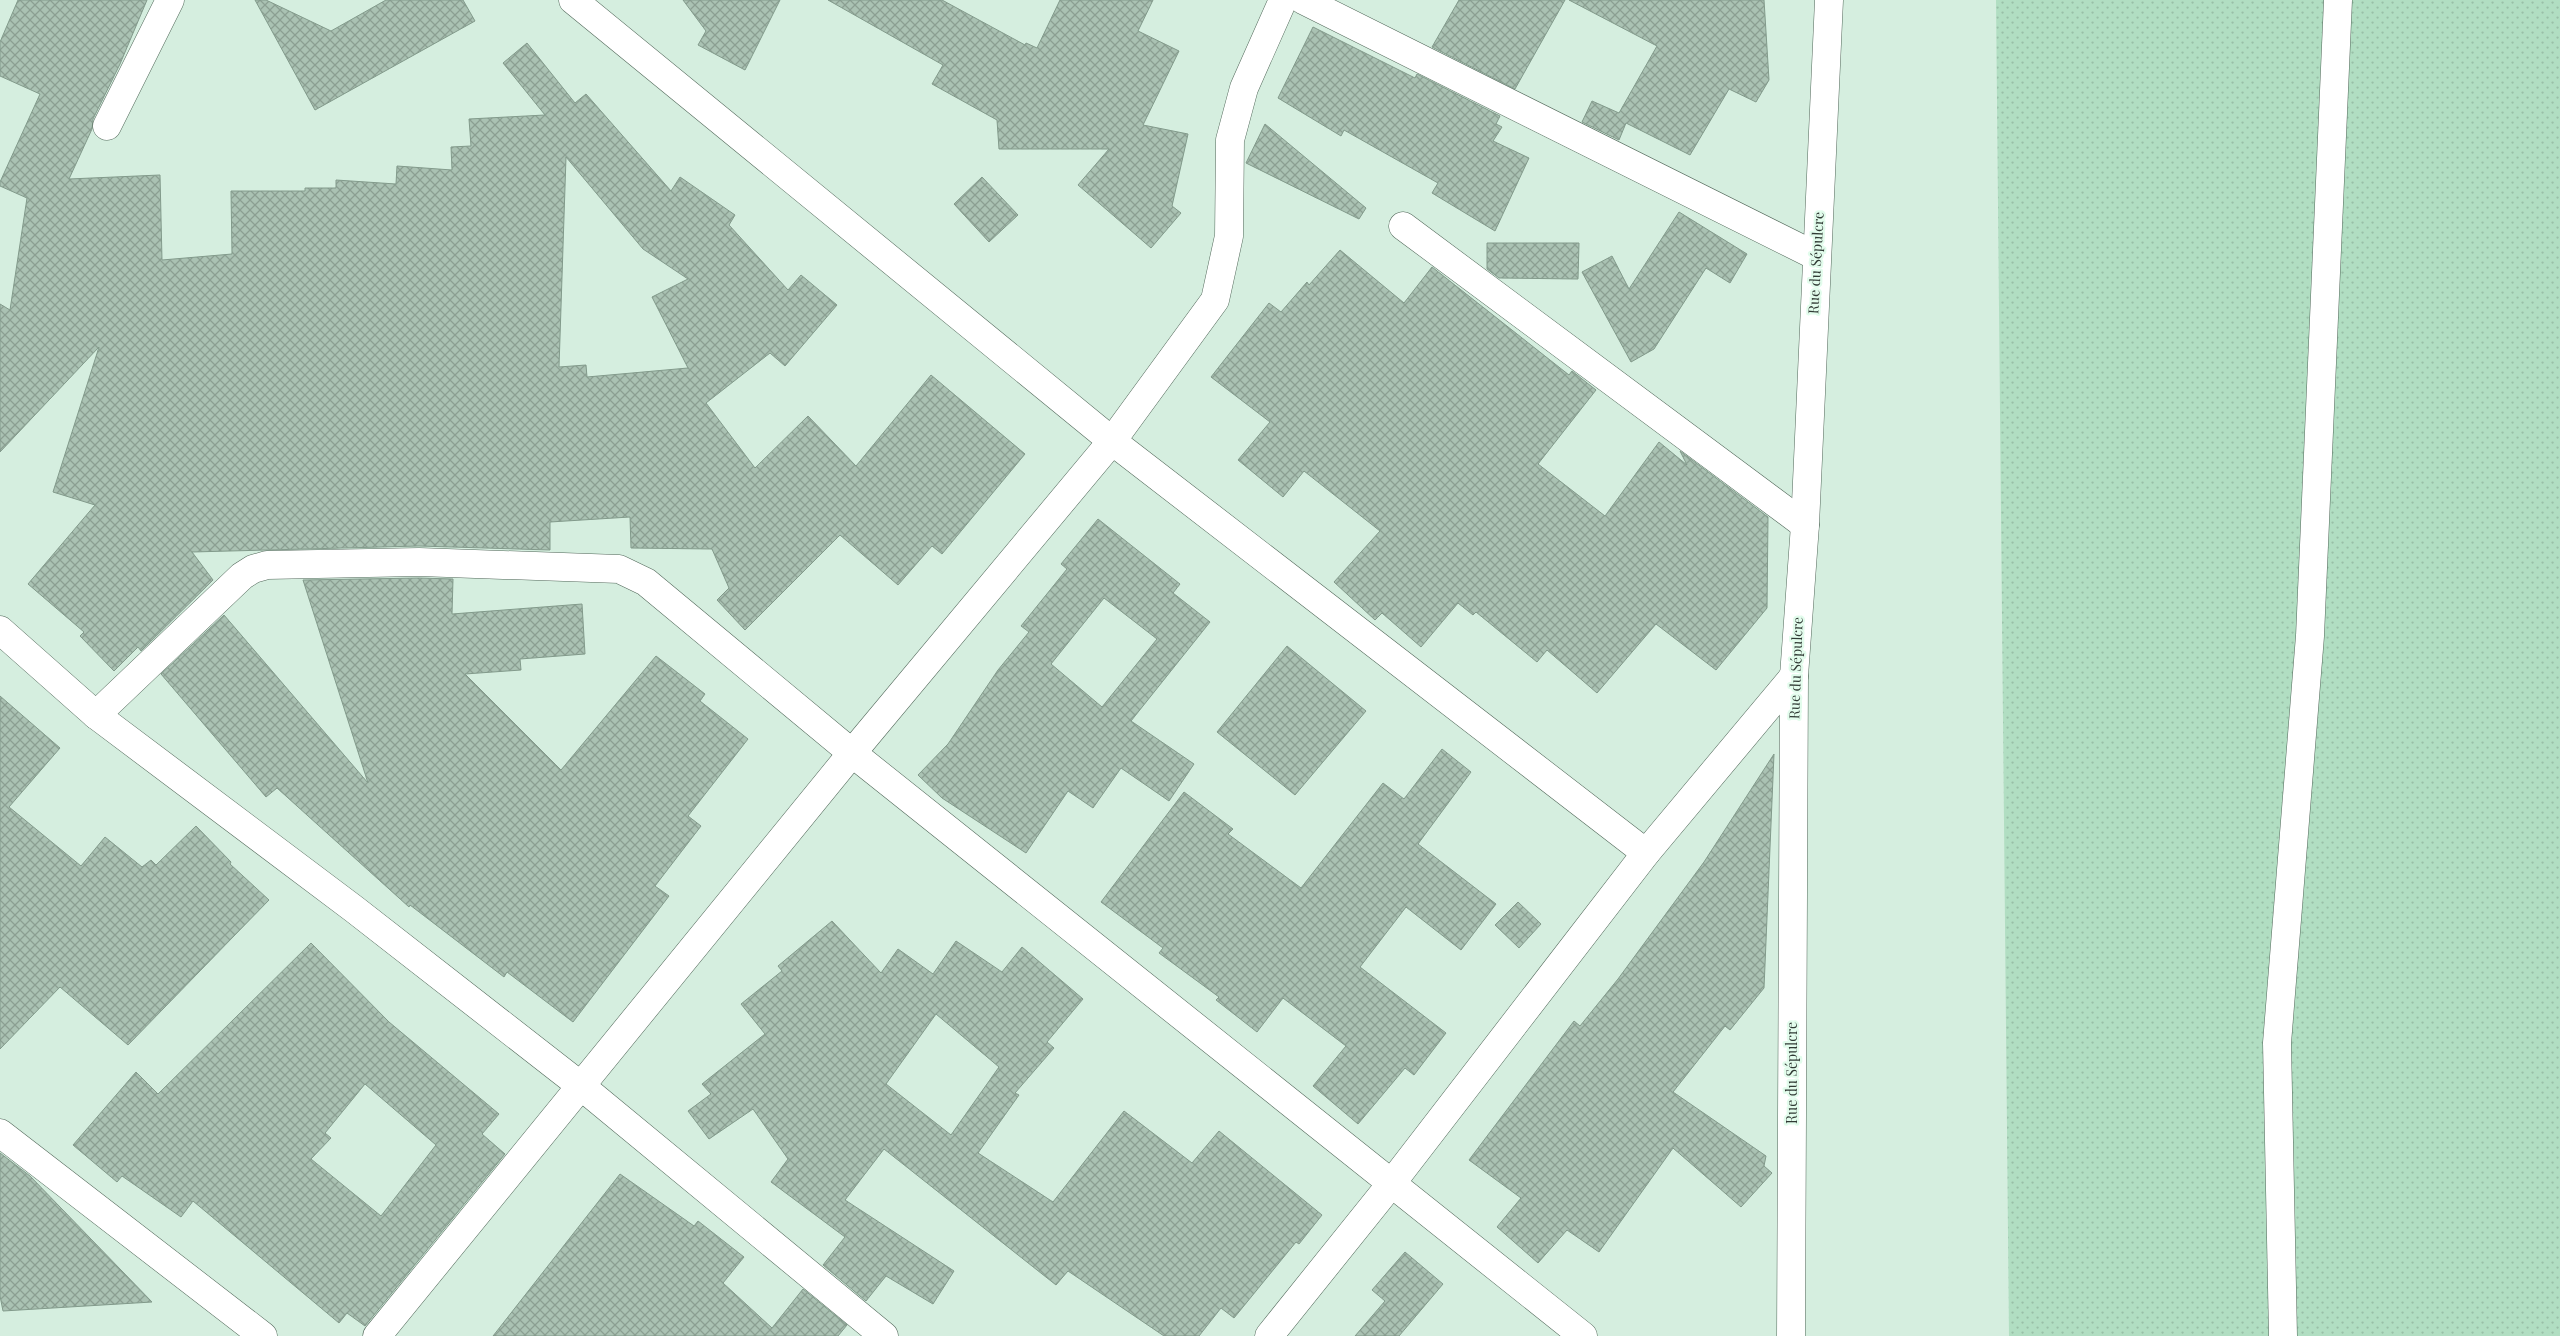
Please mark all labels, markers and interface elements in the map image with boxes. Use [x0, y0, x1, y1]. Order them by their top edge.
street label: Rue du Sépulcre [1803, 211, 1828, 314]
street label: Rue du Sépulcre [1784, 617, 1807, 719]
street label: Rue du Sépulcre [1782, 1022, 1801, 1124]

